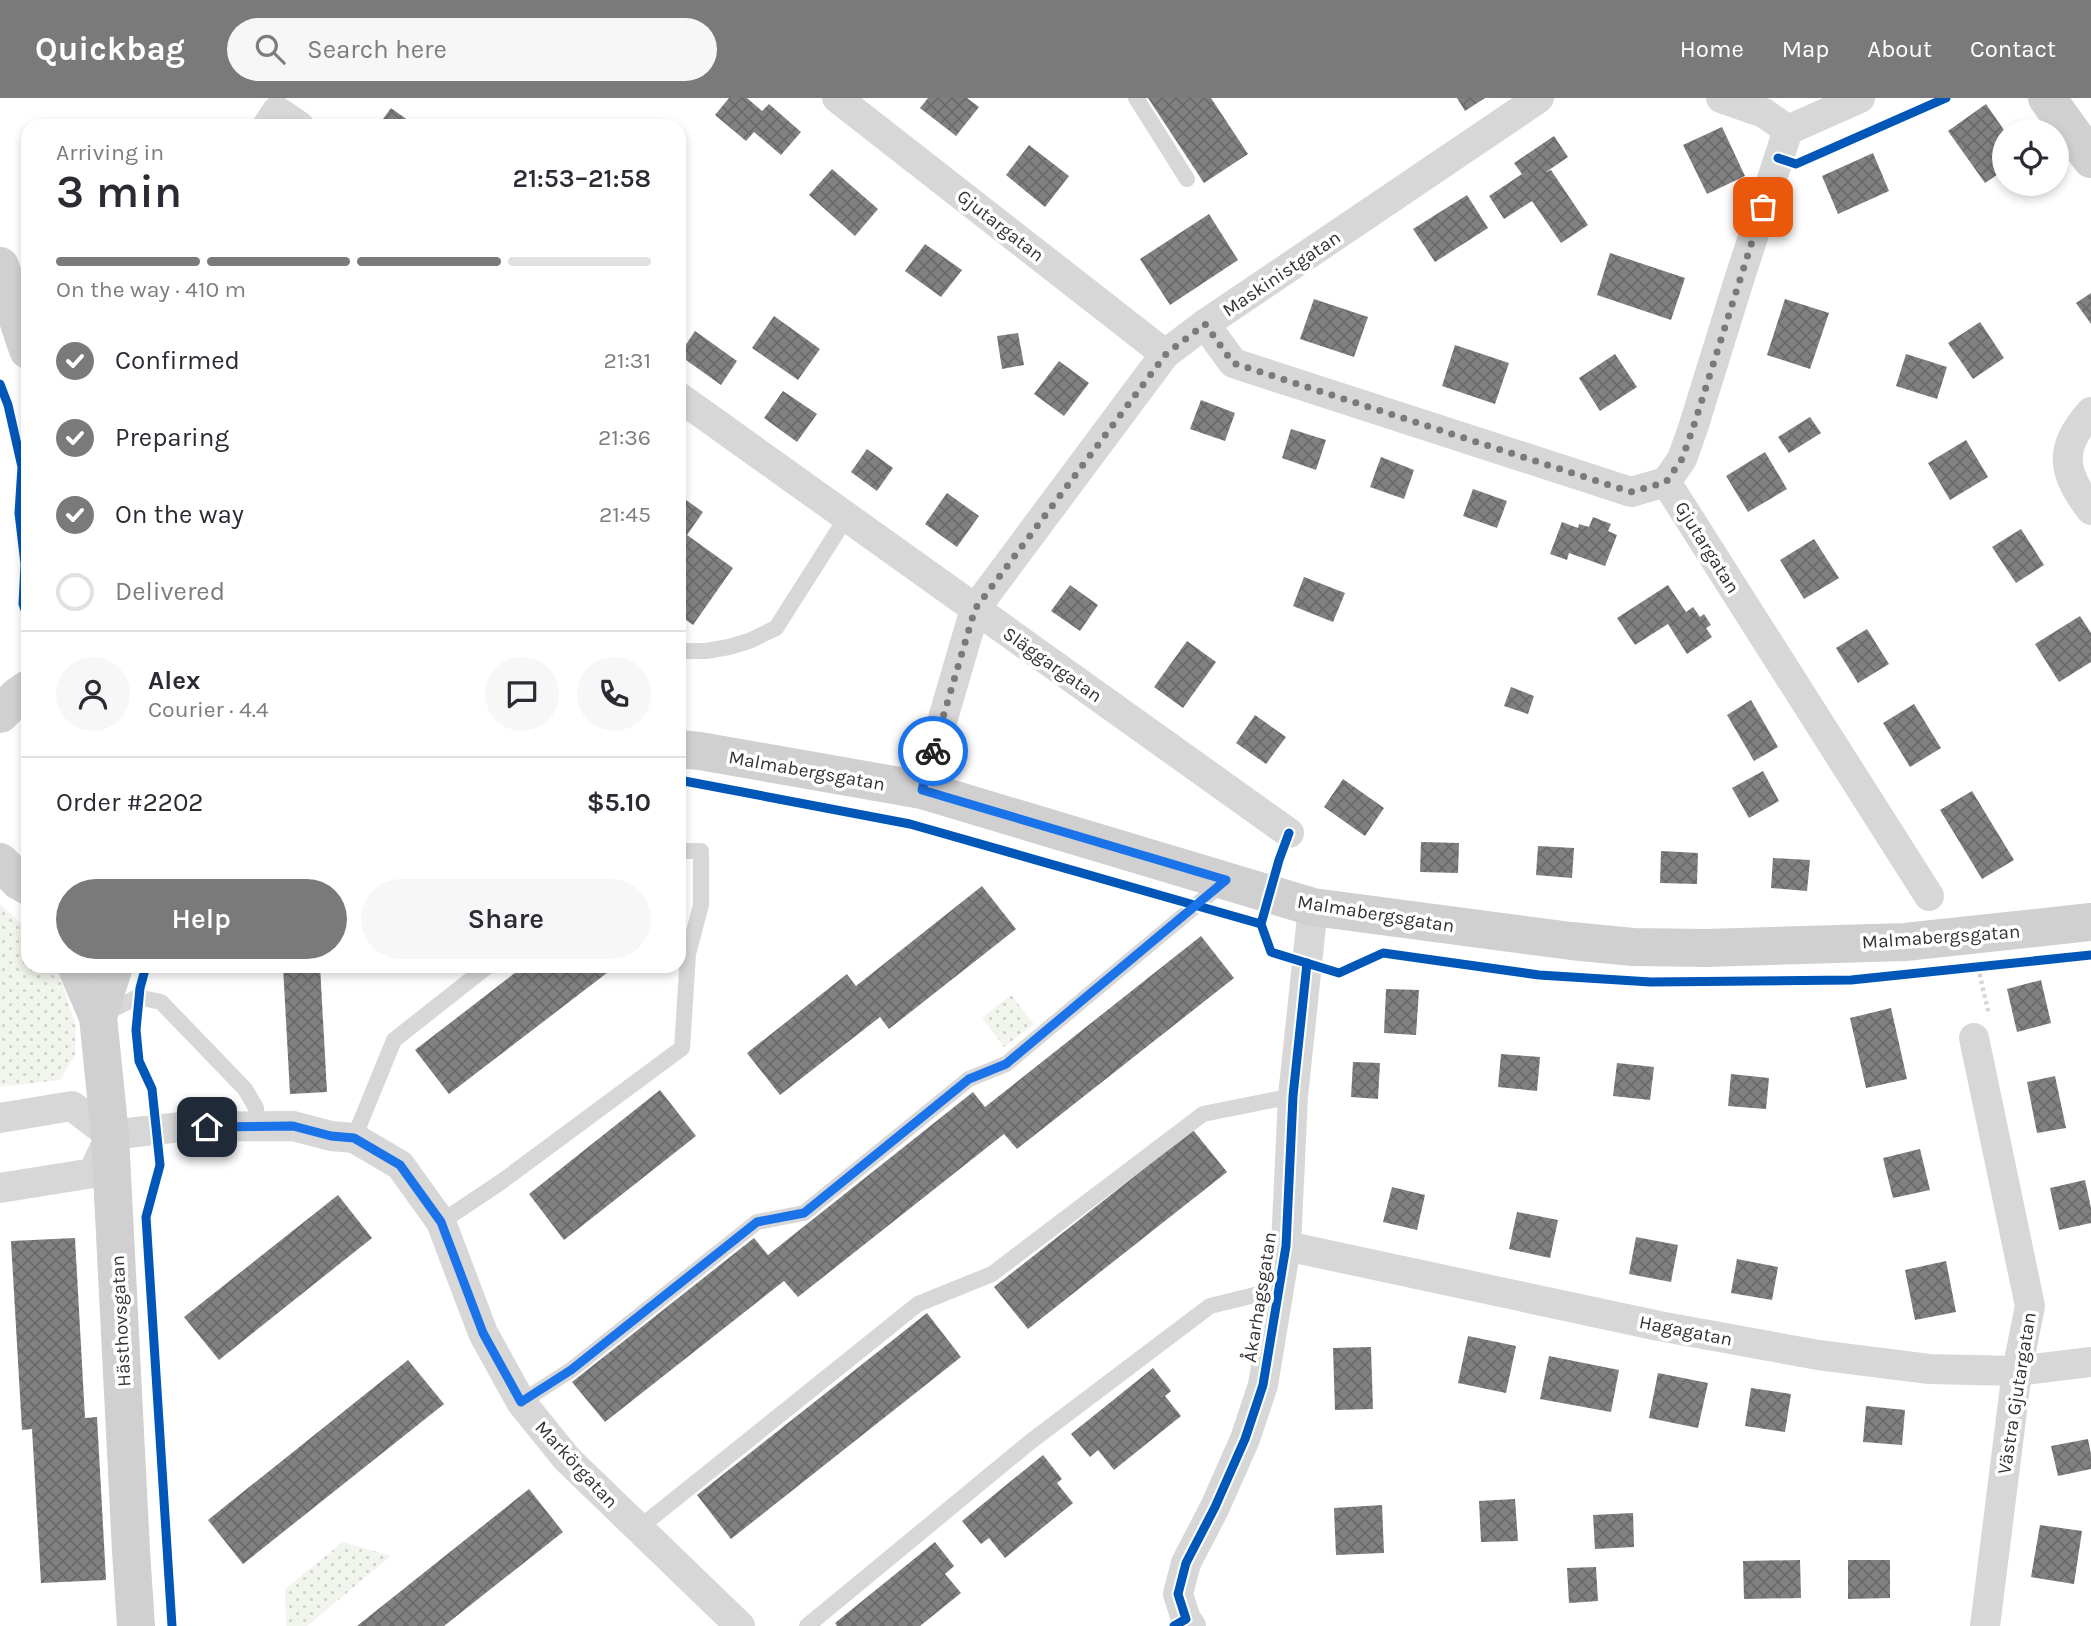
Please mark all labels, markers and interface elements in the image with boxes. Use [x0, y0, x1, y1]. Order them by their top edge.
search box [227, 18, 717, 81]
text: Quickbag [35, 30, 185, 68]
icon: search [251, 30, 289, 68]
text: Search here [307, 34, 447, 65]
text: Home [1680, 35, 1744, 63]
text: Map [1782, 35, 1829, 63]
text: About [1867, 35, 1932, 63]
text: Contact [1970, 35, 2056, 63]
map controls [1992, 119, 2069, 196]
button: locate [1992, 119, 2069, 196]
text: Arriving in [56, 139, 164, 166]
text: 21:53–21:58 [512, 163, 651, 194]
text: 3 min [56, 165, 182, 219]
pin [1733, 177, 1793, 237]
street label: Gjutargatan [953, 185, 1048, 267]
icon: bag [1744, 188, 1782, 226]
street label: Maskinistgatan [1218, 226, 1345, 321]
text: On the way · 410 m [56, 276, 246, 303]
icon: check [56, 342, 94, 380]
text: Confirmed [115, 345, 240, 376]
text: 21:31 [604, 347, 651, 374]
icon: check [56, 419, 94, 457]
text: Preparing [115, 422, 229, 453]
text: 21:36 [598, 424, 651, 451]
icon: check [56, 496, 94, 534]
street label: Gjutargatan [1670, 498, 1744, 598]
text: On the way [115, 499, 244, 530]
text: 21:45 [599, 501, 651, 528]
text: Delivered [115, 576, 225, 607]
street label: Släggargatan [999, 623, 1106, 707]
button: person [56, 657, 130, 731]
button: chat [485, 657, 559, 731]
button: phone [577, 657, 651, 731]
text: Alex [148, 665, 200, 696]
text: Courier · 4.4 [148, 696, 269, 723]
courier [898, 716, 968, 786]
icon: bike [914, 732, 952, 770]
street label: Malmabergsgatan [727, 746, 887, 796]
text: Order #2202 [56, 787, 203, 818]
text: $5.10 [587, 787, 651, 818]
button: Help [56, 879, 347, 959]
button: Share [361, 879, 651, 959]
street label: Malmabergsgatan [1296, 891, 1456, 937]
street label: Malmabergsgatan [1861, 920, 2021, 954]
pin [177, 1097, 237, 1157]
icon: home [188, 1108, 226, 1146]
street label: Åkarhagsgatan [1239, 1230, 1281, 1364]
street label: Hästhovsgatan [107, 1254, 135, 1387]
street label: Hagagatan [1637, 1311, 1734, 1351]
street label: Västra Gjutargatan [1993, 1311, 2041, 1476]
street label: Markörgatan [530, 1416, 622, 1513]

